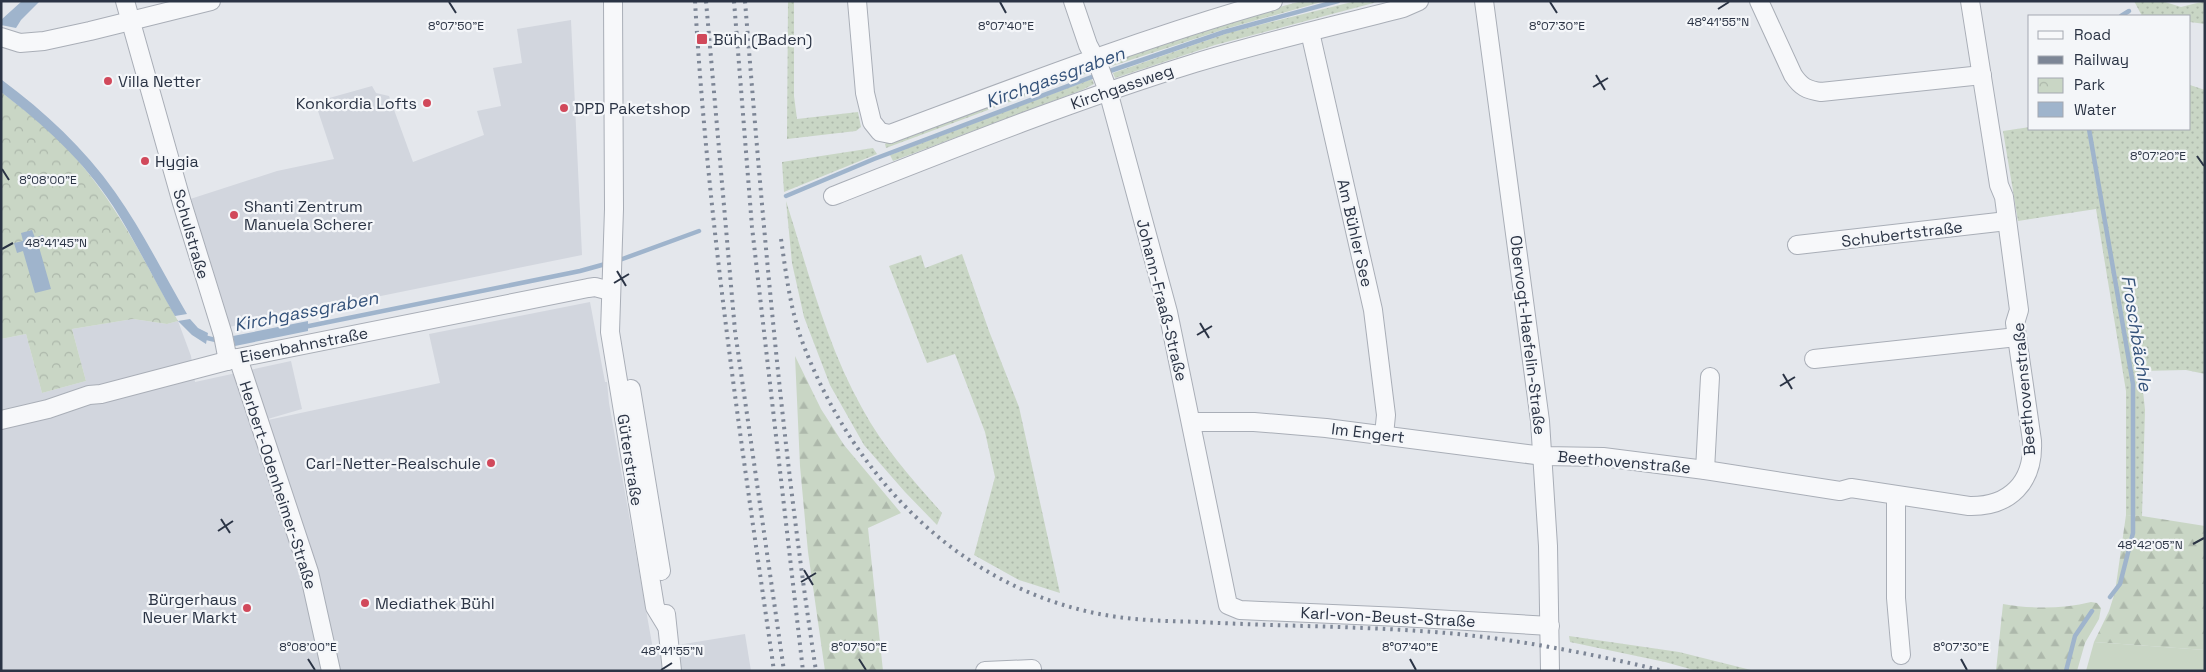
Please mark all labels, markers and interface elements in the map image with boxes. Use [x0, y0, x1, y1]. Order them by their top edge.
text: 48°41'55"N [1687, 14, 1749, 30]
legend [2028, 15, 2191, 130]
text: 8°07'50"E [428, 18, 484, 34]
text: 8°07'40"E [978, 18, 1034, 34]
text: 8°07'30"E [1529, 18, 1585, 34]
text: Road [2074, 25, 2111, 44]
place label: Bühl (Baden) [713, 29, 812, 50]
marker: Bühl (Baden) [695, 32, 709, 46]
water label: Kirchgassgraben [982, 41, 1128, 113]
text: Railway [2074, 50, 2129, 69]
street label: Kirchgassweg [1068, 60, 1176, 114]
place label: Villa Netter [118, 71, 201, 92]
marker: Villa Netter [102, 75, 114, 87]
text: Park [2074, 75, 2105, 94]
place label: Konkordia Lofts [296, 93, 417, 114]
marker: Konkordia Lofts [421, 97, 433, 109]
place label: DPD Paketshop [574, 98, 691, 119]
text: Water [2074, 100, 2117, 119]
marker: DPD Paketshop [558, 102, 570, 114]
text: 8°07'20"E [2130, 148, 2186, 164]
place label: Hygia [155, 151, 199, 172]
marker: Hygia [139, 155, 151, 167]
text: 8°08'00"E [19, 172, 77, 188]
street label: Am Bühler See [1332, 177, 1378, 289]
street label: Schulstraße [168, 186, 214, 282]
place label: Shanti Zentrum Manuela Scherer [244, 196, 373, 235]
marker: Shanti Zentrum Manuela Scherer [228, 209, 240, 221]
street label: Schubertstraße [1840, 216, 1964, 252]
street label: Johann-Fraaß-Straße [1132, 217, 1192, 383]
street label: Obervogt-Haefelin-Straße [1505, 234, 1551, 436]
text: 48°41'45"N [25, 235, 87, 251]
water label: Froschbächle [2116, 273, 2158, 394]
water label: Kirchgassgraben [232, 286, 381, 336]
street label: Eisenbahnstraße [238, 322, 370, 368]
street label: Beethovenstraße [2008, 322, 2040, 456]
street label: Herbert-Odenheimer-Straße [234, 378, 322, 592]
street label: Güterstraße [612, 412, 648, 508]
street label: Im Engert [1330, 418, 1406, 448]
street label: Beethovenstraße [1557, 446, 1691, 478]
place label: Carl-Netter-Realschule [306, 453, 481, 474]
marker: Carl-Netter-Realschule [485, 457, 497, 469]
text: 48°42'05"N [2117, 537, 2183, 553]
place label: Bürgerhaus Neuer Markt [142, 589, 237, 628]
place label: Mediathek Bühl [375, 593, 495, 614]
marker: Mediathek Bühl [359, 597, 371, 609]
marker: Bürgerhaus Neuer Markt [241, 602, 253, 614]
street label: Karl-von-Beust-Straße [1300, 602, 1476, 632]
text: 8°08'00"E [279, 639, 337, 655]
text: 8°07'50"E [831, 639, 887, 655]
text: 8°07'40"E [1382, 639, 1438, 655]
text: 8°07'30"E [1933, 639, 1989, 655]
text: 48°41'55"N [641, 643, 703, 659]

